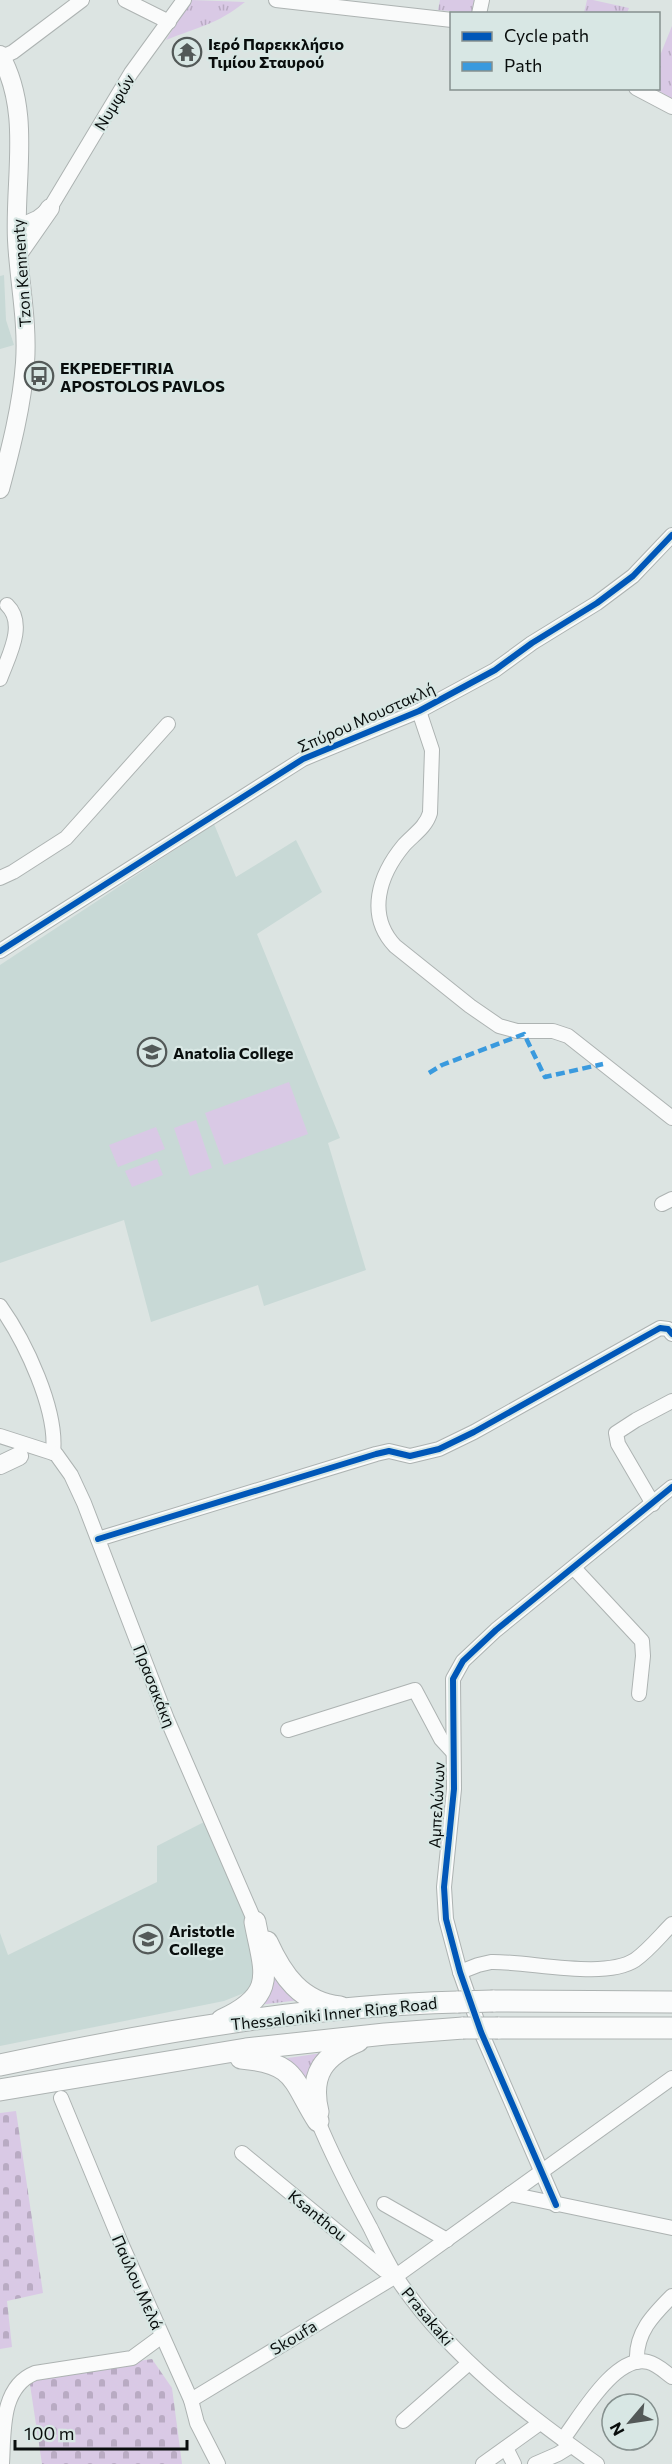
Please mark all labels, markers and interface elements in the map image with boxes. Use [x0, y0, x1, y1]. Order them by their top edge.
legend [450, 12, 660, 90]
text: Cycle path [504, 24, 589, 46]
place label: Ιερό Παρεκκλήσιο Τιμίου Σταυρού [208, 34, 344, 71]
temple icon: Ιερό Παρεκκλήσιο Τιμίου Σταυρού [171, 36, 203, 68]
text: Path [504, 54, 542, 76]
street label: Νυμφών [90, 71, 138, 133]
street label: Tzon Kennenty [8, 218, 34, 328]
place label: EKPEDEFTIRIA APOSTOLOS PAVLOS [60, 358, 225, 395]
bus stop icon: EKPEDEFTIRIA APOSTOLOS PAVLOS [23, 360, 55, 392]
street label: Σπύρου Μουστακλή [295, 678, 437, 756]
school or university icon: Anatolia College [136, 1036, 168, 1068]
place label: Anatolia College [173, 1043, 293, 1062]
street label: Πρασακάκη [130, 1642, 180, 1730]
street label: Αμπελώνων [424, 1761, 448, 1849]
place label: Aristotle College [169, 1921, 235, 1958]
school or university icon: Aristotle College [132, 1923, 164, 1955]
street label: Thessaloniki Inner Ring Road [230, 1993, 438, 2033]
street label: Ksanthou [285, 2186, 351, 2244]
street label: Παύλου Μελά [109, 2232, 167, 2332]
street label: Prasakaki [398, 2283, 458, 2349]
street label: Skoufa [266, 2316, 320, 2358]
north arrow [600, 2392, 660, 2452]
scale bar [15, 2413, 188, 2451]
text: N [605, 2420, 628, 2439]
text: 100 m [24, 2422, 74, 2444]

